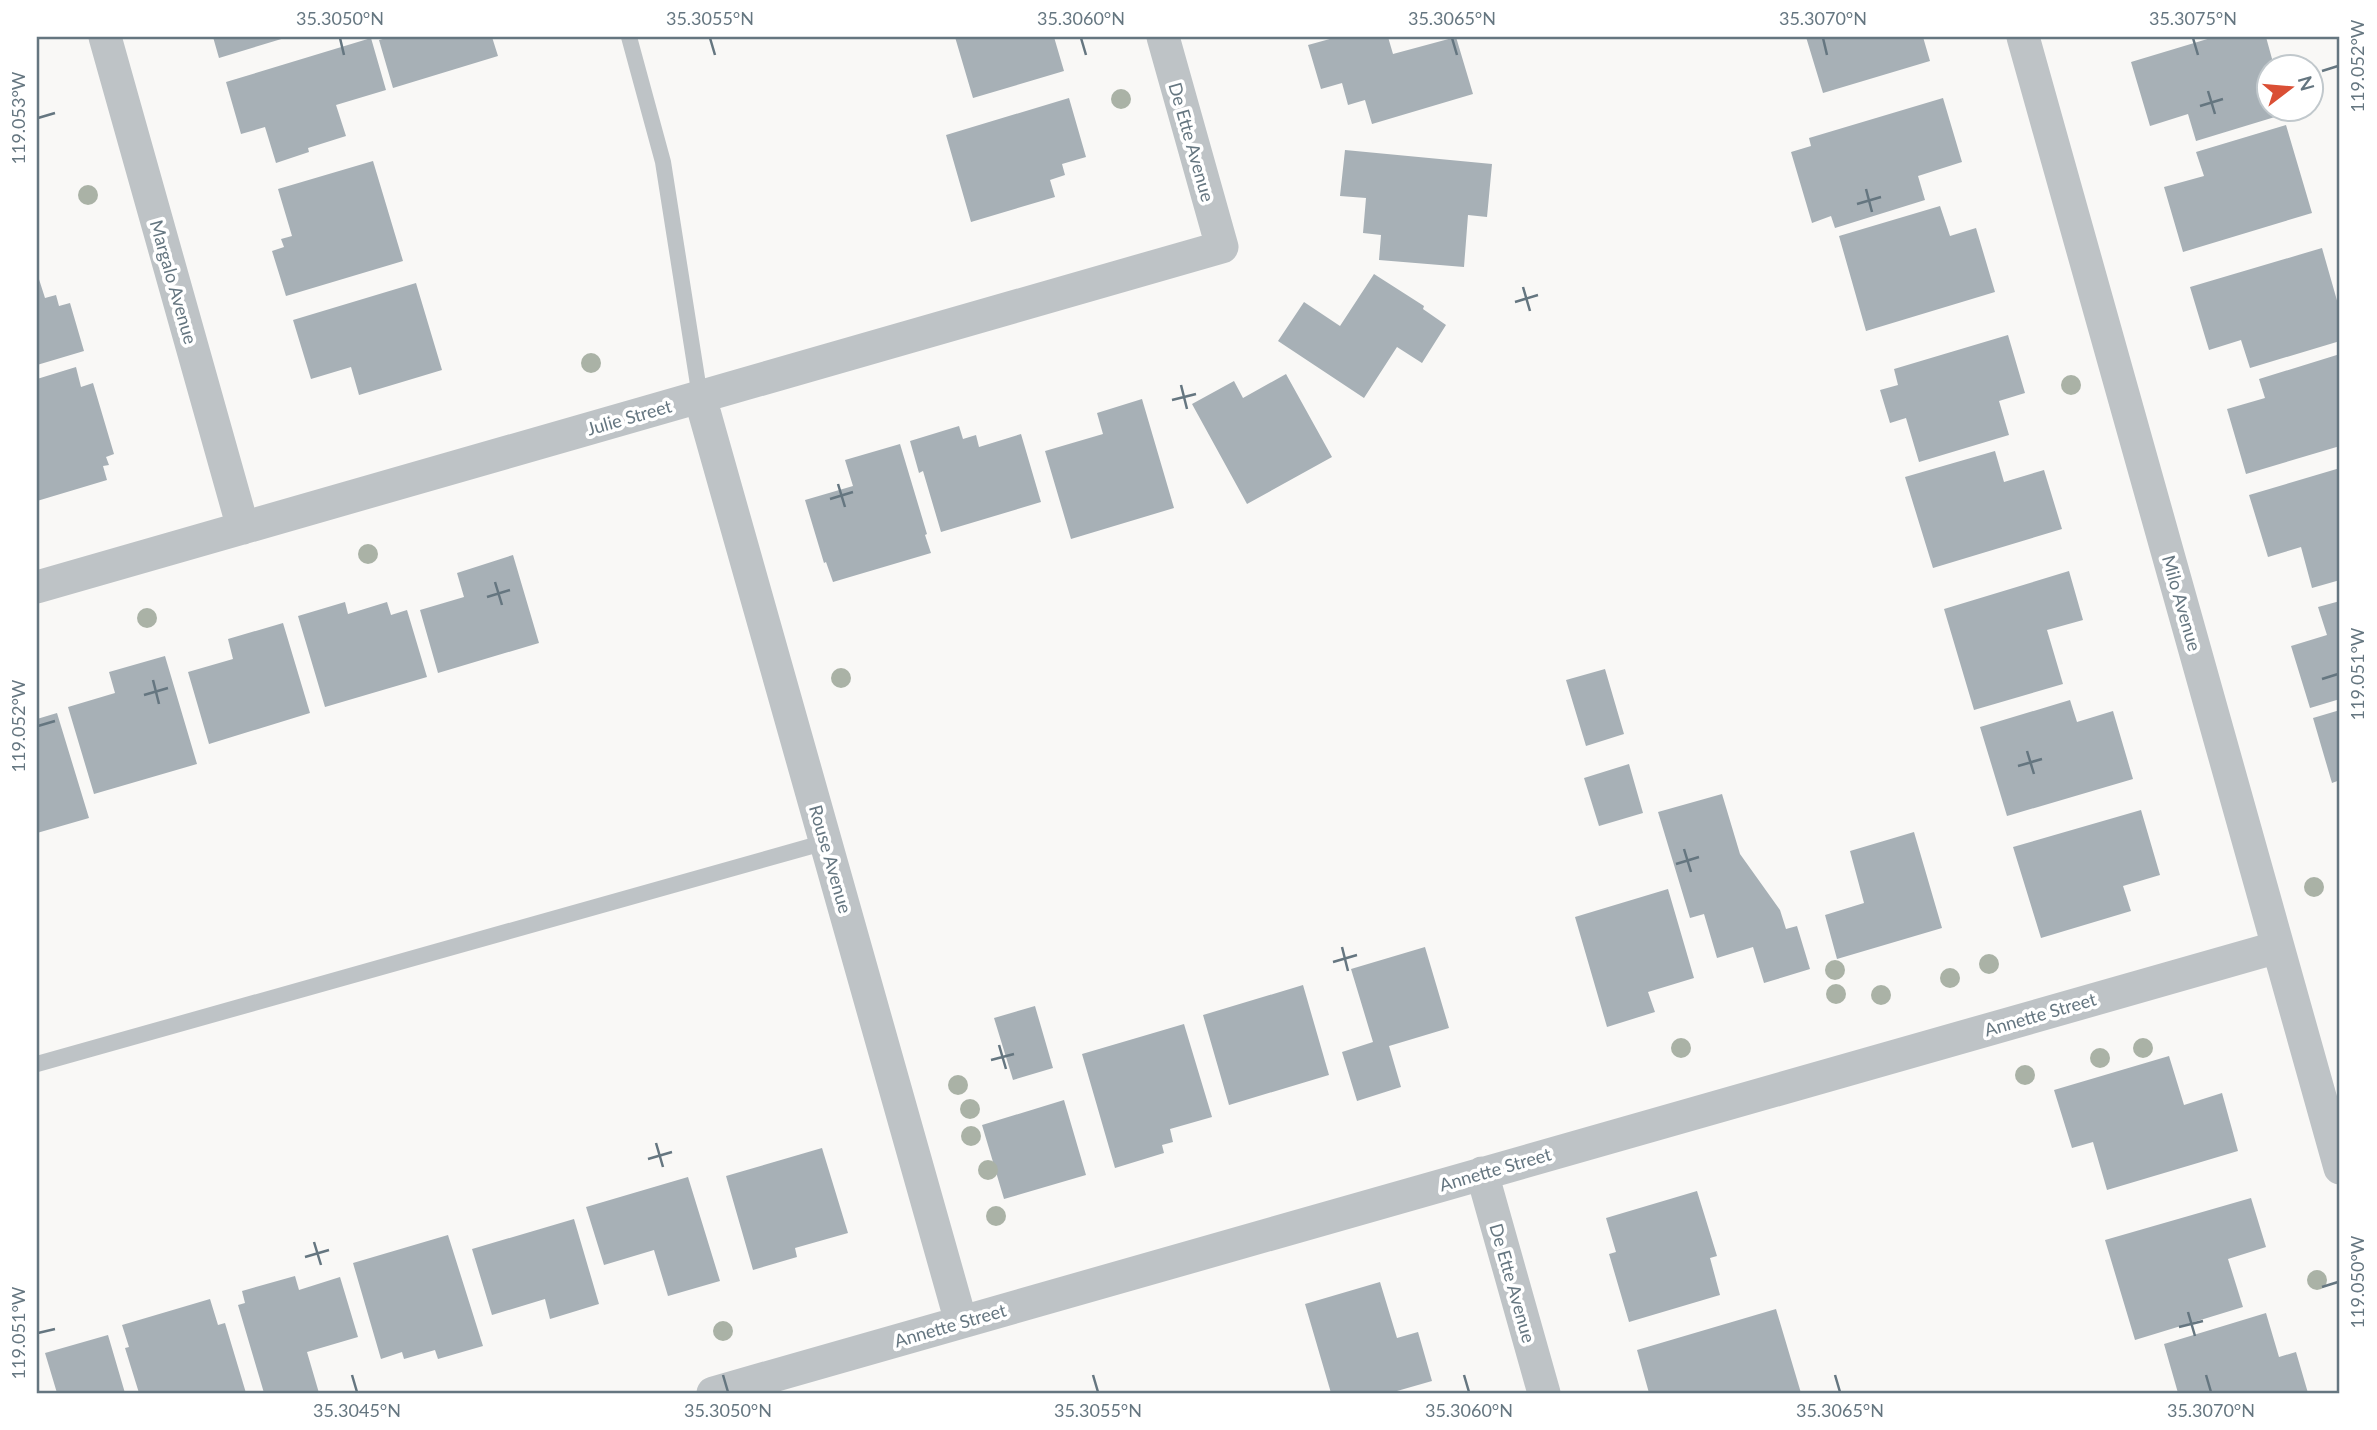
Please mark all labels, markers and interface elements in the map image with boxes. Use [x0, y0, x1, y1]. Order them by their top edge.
text: 35.3050°N [296, 7, 384, 29]
text: 35.3055°N [666, 7, 754, 29]
text: 35.3060°N [1037, 7, 1125, 29]
text: 35.3065°N [1408, 7, 1496, 29]
text: 35.3070°N [1779, 7, 1867, 29]
text: 35.3075°N [2149, 7, 2237, 29]
text: 119.052°W [2346, 19, 2368, 113]
north arrow [2254, 52, 2324, 122]
text: 119.053°W [7, 71, 29, 165]
text: N [2294, 73, 2320, 93]
street label: De Ette Avenue [1164, 80, 1220, 204]
street label: Margalo Avenue [146, 217, 202, 347]
street label: Julie Street [584, 394, 675, 440]
street label: Milo Avenue [2158, 552, 2206, 654]
text: 119.051°W [2346, 627, 2368, 721]
text: 119.052°W [7, 679, 29, 773]
street label: Rouse Avenue [805, 802, 857, 916]
street label: Annette Street [1981, 987, 2099, 1040]
street label: Annette Street [1436, 1142, 1554, 1195]
street label: De Ette Avenue [1485, 1221, 1541, 1345]
text: 119.050°W [2346, 1235, 2368, 1329]
text: 119.051°W [7, 1286, 29, 1380]
street label: Annette Street [891, 1298, 1009, 1351]
text: 35.3045°N [313, 1399, 401, 1421]
text: 35.3050°N [684, 1399, 772, 1421]
text: 35.3055°N [1054, 1399, 1142, 1421]
text: 35.3060°N [1425, 1399, 1513, 1421]
text: 35.3065°N [1796, 1399, 1884, 1421]
text: 35.3070°N [2167, 1399, 2255, 1421]

